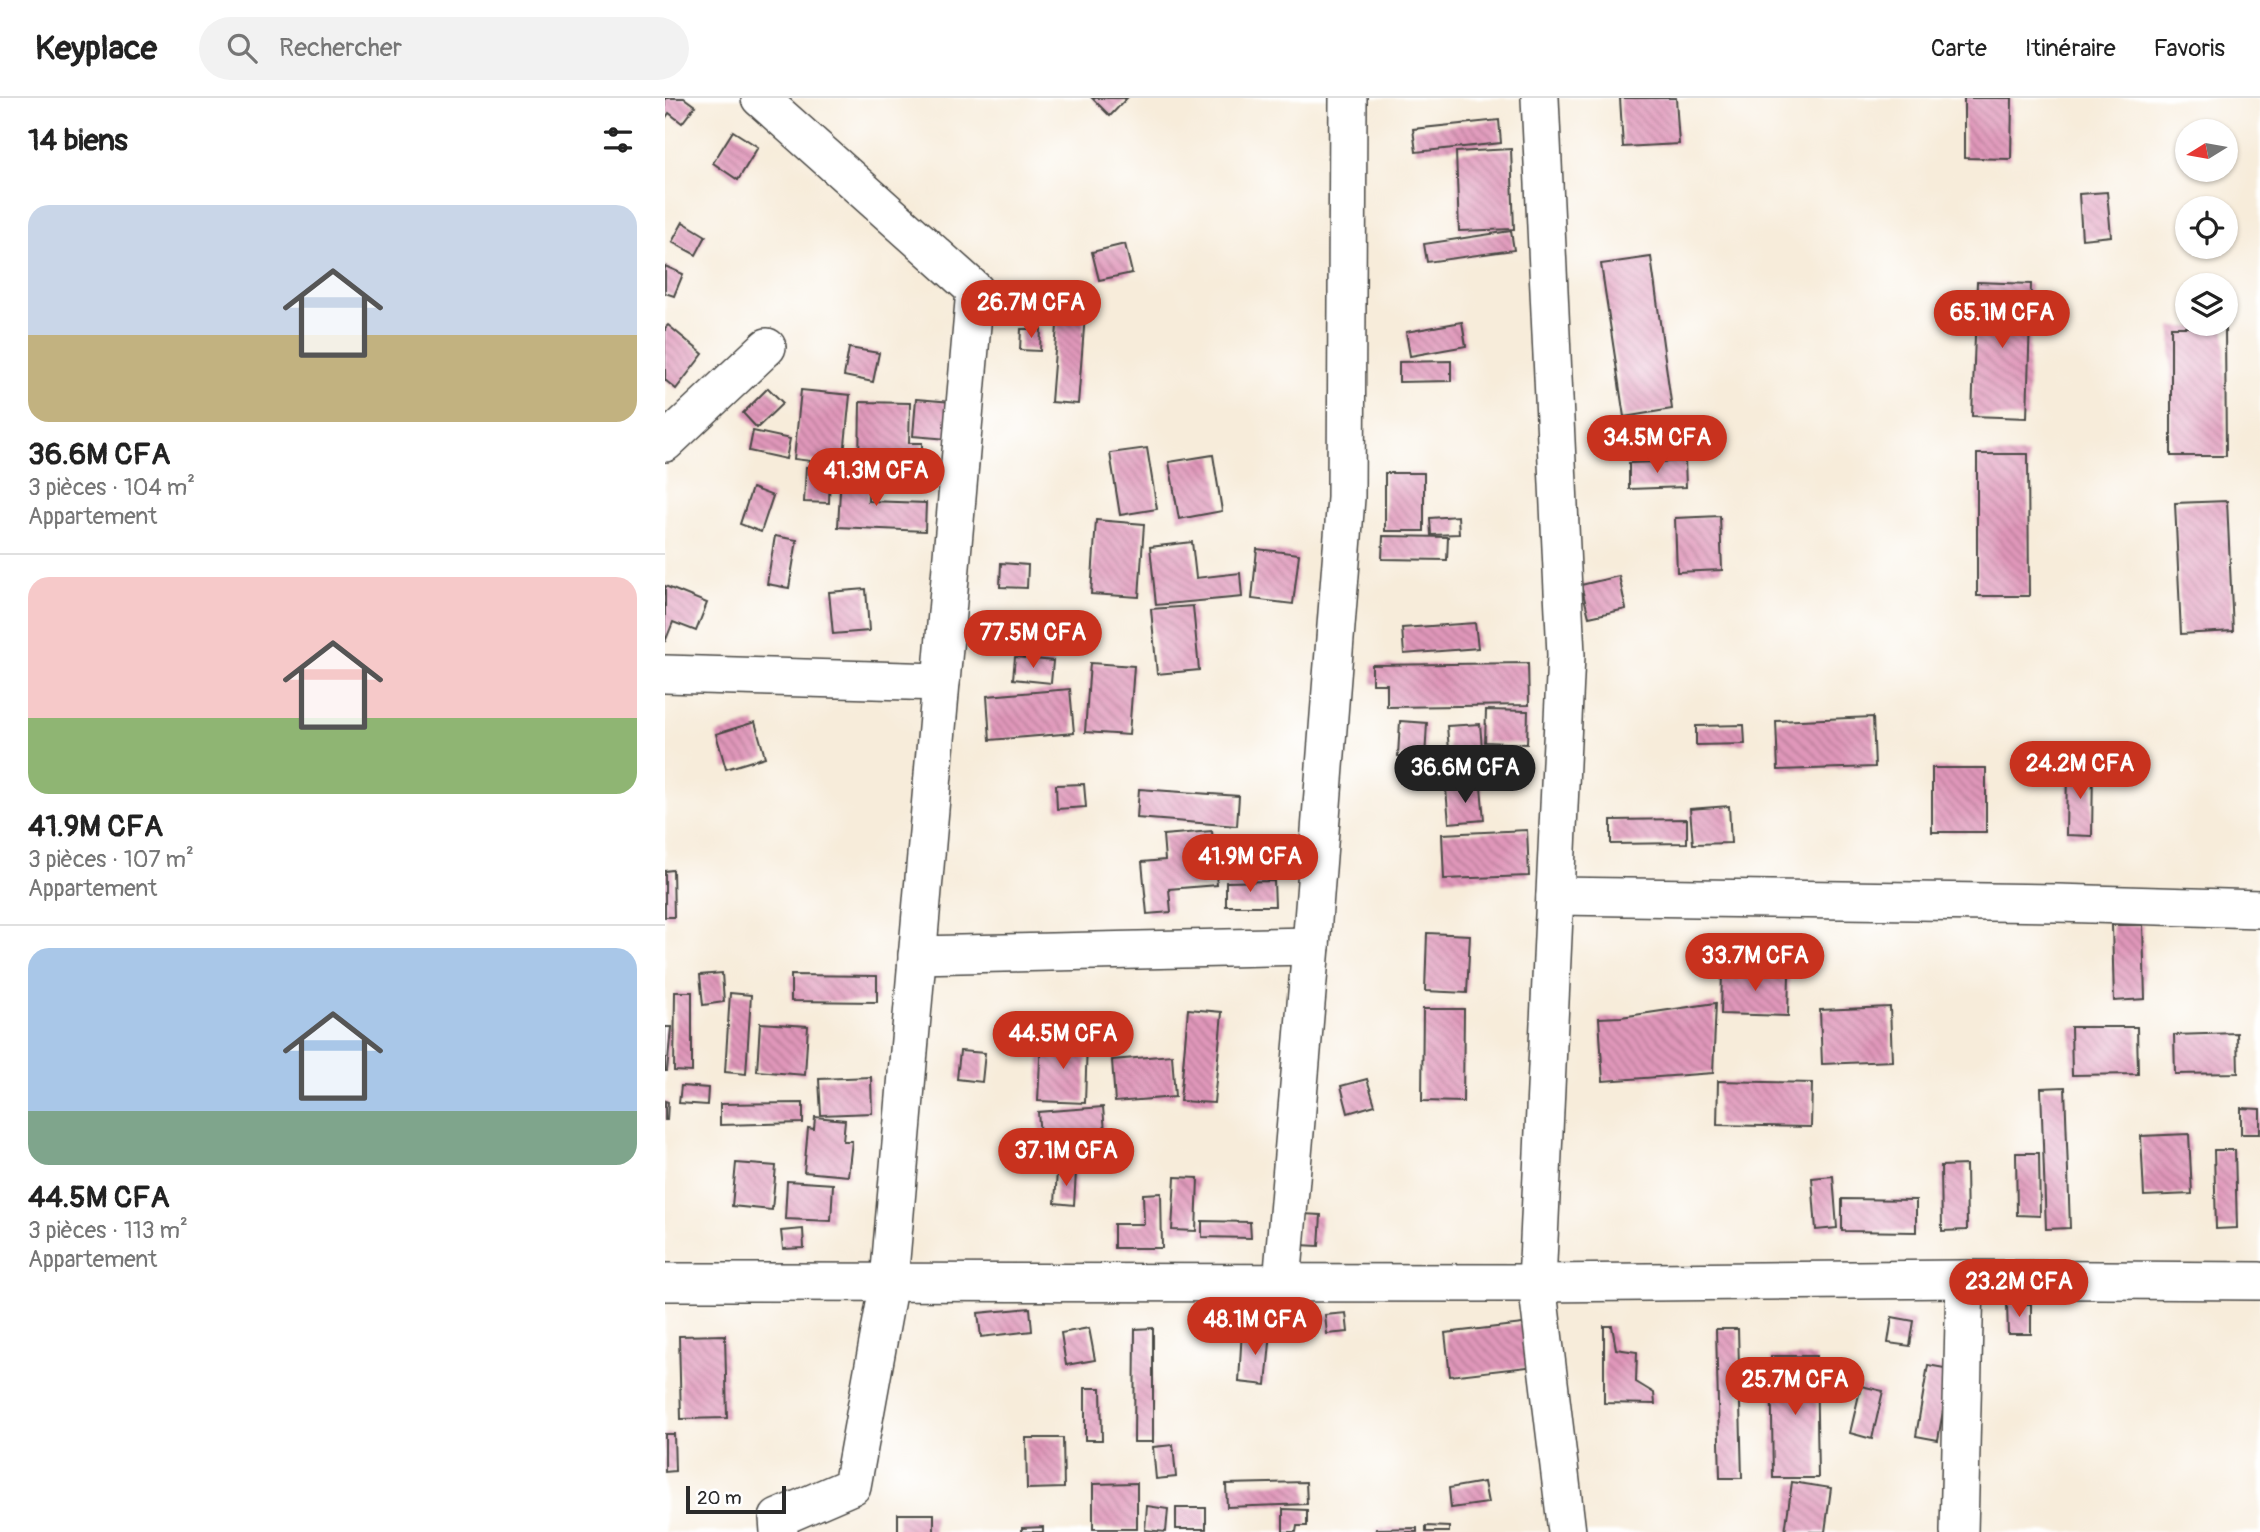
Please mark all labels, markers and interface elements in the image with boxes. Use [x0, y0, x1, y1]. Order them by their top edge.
search box [199, 17, 689, 80]
text: Keyplace [35, 28, 157, 69]
icon: search [223, 29, 261, 67]
text: Rechercher [279, 32, 402, 64]
text: Carte [1931, 34, 1987, 63]
text: Itinéraire [2025, 34, 2116, 63]
text: Favoris [2154, 34, 2225, 63]
north arrow [2175, 119, 2238, 182]
map controls [2175, 119, 2238, 336]
icon: filters [599, 121, 637, 159]
text: 14 biens [28, 122, 128, 159]
button: locate [2175, 196, 2238, 259]
icon: home [270, 250, 396, 376]
button: layers [2175, 273, 2238, 336]
pin: 26.7M CFA [951, 280, 1111, 340]
text: 26.7M CFA [977, 288, 1085, 317]
pin: 65.1M CFA [1922, 290, 2082, 350]
text: 65.1M CFA [1950, 298, 2054, 327]
pin: 34.5M CFA [1577, 416, 1737, 475]
text: 34.5M CFA [1603, 423, 1711, 452]
text: 36.6M CFA [28, 436, 170, 473]
pin: 41.3M CFA [796, 448, 956, 508]
text: 41.3M CFA [824, 456, 928, 485]
text: 3 pièces · 104 m² [28, 473, 195, 502]
text: Appartement [28, 502, 157, 531]
pin: 77.5M CFA [953, 610, 1113, 670]
text: 77.5M CFA [980, 618, 1086, 647]
icon: home [270, 622, 396, 748]
pin: 24.2M CFA [2000, 742, 2160, 801]
pin: 36.6M CFA [1385, 746, 1545, 805]
text: 24.2M CFA [2026, 749, 2134, 778]
text: 36.6M CFA [1410, 753, 1520, 782]
text: 41.9M CFA [28, 808, 163, 845]
pin: 41.9M CFA [1170, 834, 1330, 894]
text: 41.9M CFA [1198, 842, 1302, 871]
text: 3 pièces · 107 m² [28, 845, 194, 874]
text: Appartement [28, 874, 157, 903]
pin: 33.7M CFA [1675, 934, 1835, 993]
text: 33.7M CFA [1701, 941, 1809, 970]
icon: home [270, 993, 396, 1119]
pin: 44.5M CFA [983, 1012, 1143, 1071]
text: 44.5M CFA [1009, 1019, 1117, 1048]
pin: 37.1M CFA [986, 1128, 1146, 1188]
text: 37.1M CFA [1014, 1136, 1118, 1165]
text: 44.5M CFA [28, 1179, 170, 1216]
text: 3 pièces · 113 m² [28, 1216, 188, 1245]
text: Appartement [28, 1245, 157, 1274]
pin: 23.2M CFA [1939, 1260, 2099, 1319]
text: 23.2M CFA [1965, 1267, 2073, 1296]
pin: 48.1M CFA [1175, 1298, 1335, 1357]
text: 48.1M CFA [1203, 1305, 1307, 1334]
pin: 25.7M CFA [1715, 1358, 1875, 1417]
text: 25.7M CFA [1741, 1365, 1849, 1394]
scale bar [686, 1483, 786, 1515]
text: 20 m [697, 1486, 742, 1510]

